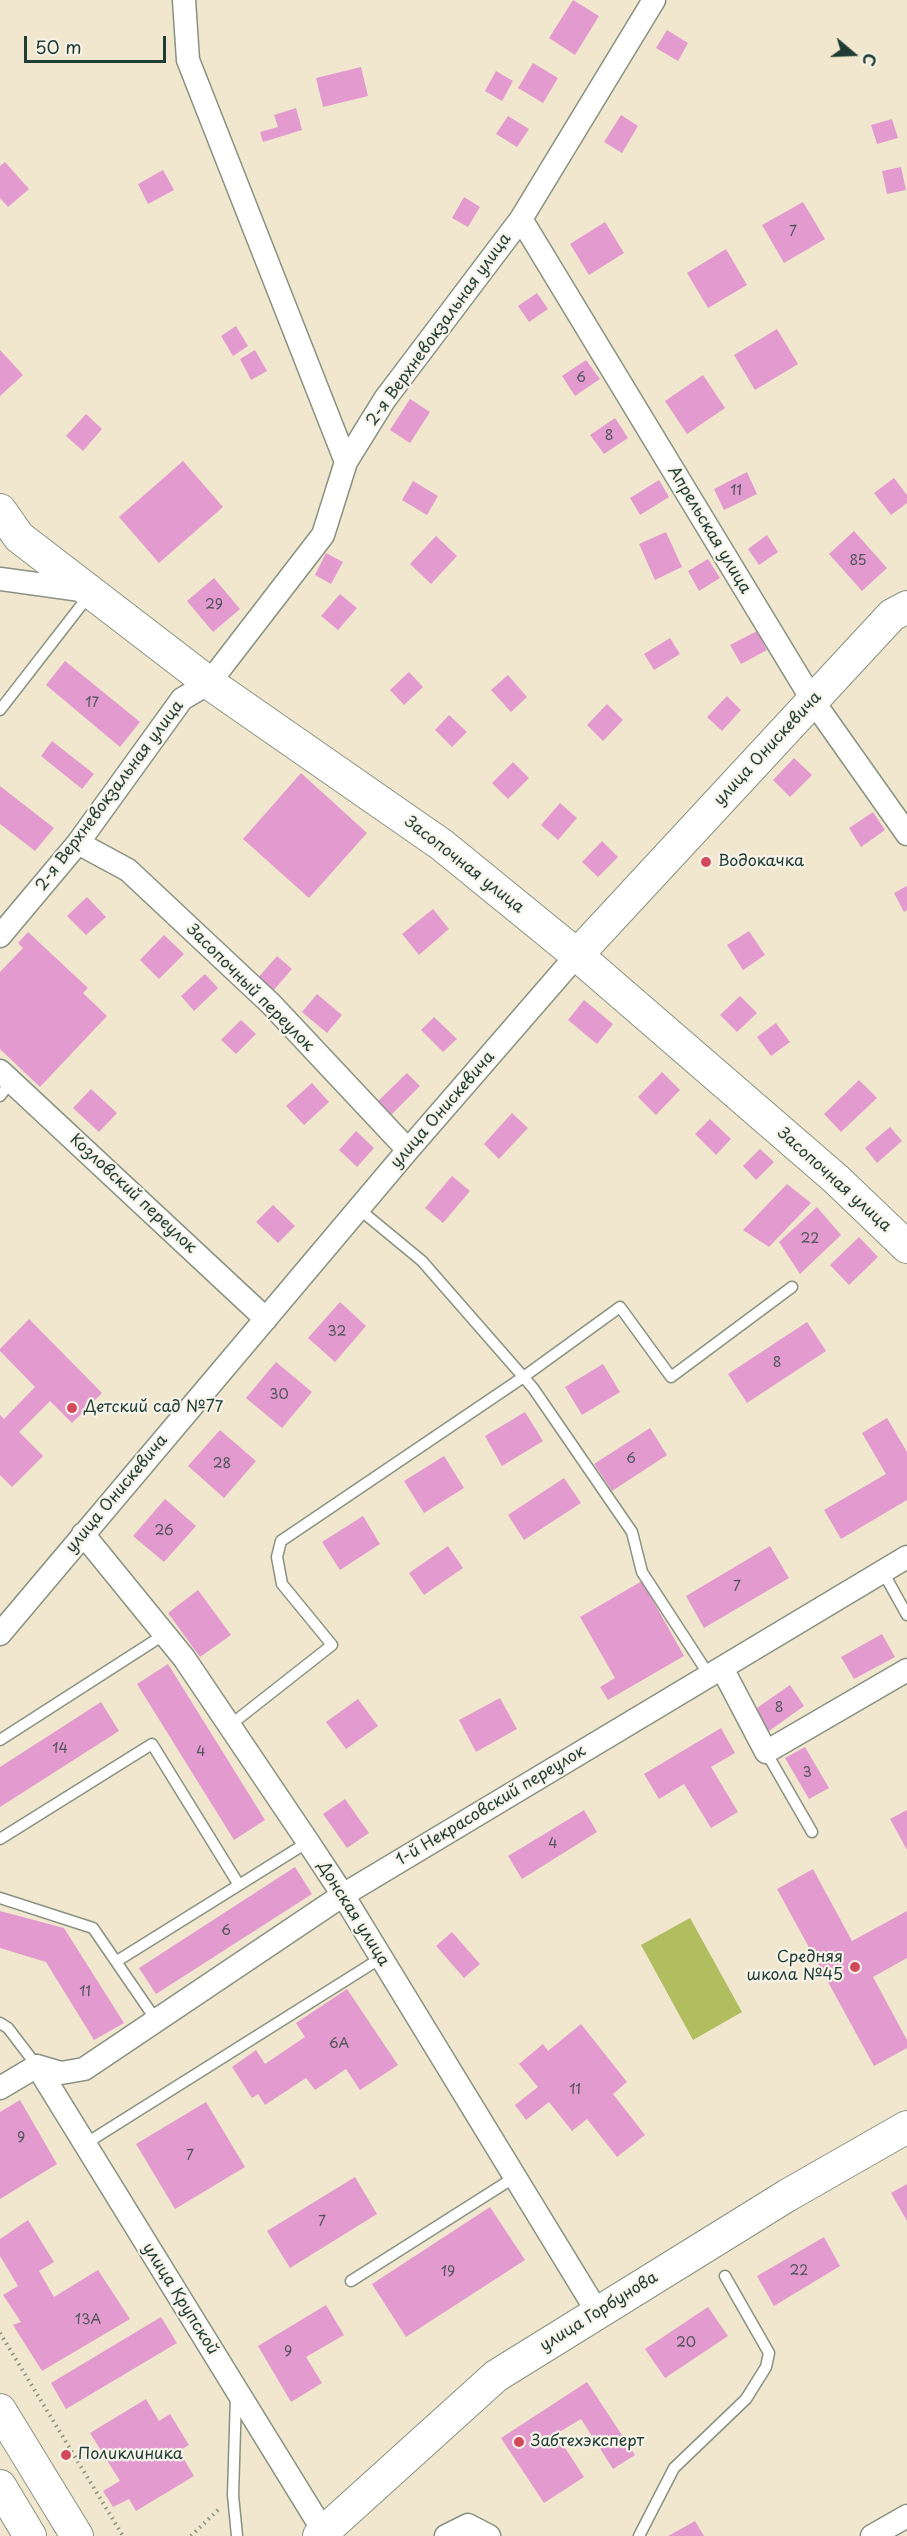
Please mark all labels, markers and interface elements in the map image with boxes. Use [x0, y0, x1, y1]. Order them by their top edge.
scale bar [27, 24, 170, 62]
north arrow [823, 24, 883, 84]
text: 50 m [35, 33, 82, 60]
text: С [857, 50, 883, 69]
house number: 7 [789, 224, 797, 240]
street label: 2-я Верхневокзальная улица [363, 230, 515, 430]
house number: 6 [576, 370, 586, 386]
house number: 8 [605, 428, 613, 444]
street label: Апрельская улица [663, 463, 755, 597]
house number: 11 [730, 483, 742, 499]
house number: 85 [849, 553, 867, 569]
house number: 29 [205, 597, 223, 613]
street label: улица Онискевича [710, 688, 826, 810]
house number: 17 [85, 695, 99, 711]
street label: 2-я Верхневокзальная улица [32, 697, 188, 895]
street label: Засопочная улица [400, 812, 528, 918]
place label: Водокачка [718, 852, 804, 872]
marker: Водокачка [699, 855, 713, 869]
street label: Засопочный переулок [182, 920, 318, 1056]
street label: улица Онискевича [387, 1048, 499, 1172]
street label: Засопочная улица [773, 1124, 895, 1236]
street label: Козловский переулок [66, 1130, 200, 1258]
house number: 22 [801, 1231, 819, 1247]
house number: 32 [328, 1324, 346, 1340]
house number: 8 [773, 1355, 781, 1371]
house number: 30 [269, 1387, 289, 1403]
place label: Детский сад №77 [84, 1398, 223, 1418]
marker: Детский сад №77 [65, 1401, 79, 1415]
street label: улица Онискевича [62, 1431, 172, 1557]
house number: 6 [626, 1451, 636, 1467]
house number: 28 [213, 1456, 231, 1472]
house number: 26 [154, 1523, 174, 1539]
house number: 7 [733, 1579, 741, 1595]
house number: 8 [775, 1700, 783, 1716]
house number: 14 [52, 1741, 68, 1757]
street label: 1-й Некрасовский переулок [393, 1742, 589, 1870]
house number: 4 [196, 1744, 206, 1760]
house number: 3 [802, 1765, 812, 1781]
house number: 4 [548, 1836, 558, 1852]
street label: Донская улица [313, 1858, 393, 1970]
house number: 6 [221, 1923, 231, 1939]
place label: Средняя школа №45 [747, 1948, 843, 1986]
marker: Средняя школа №45 [848, 1960, 862, 1974]
house number: 11 [79, 1984, 91, 2000]
house number: 6А [329, 2036, 349, 2052]
house number: 11 [569, 2082, 581, 2098]
house number: 9 [17, 2130, 25, 2146]
house number: 7 [186, 2148, 194, 2164]
house number: 7 [318, 2214, 326, 2230]
street label: улица Крупской [138, 2240, 222, 2358]
house number: 22 [790, 2263, 808, 2279]
house number: 19 [441, 2264, 455, 2280]
street label: улица Горбунова [537, 2268, 661, 2356]
house number: 13А [75, 2312, 101, 2328]
house number: 20 [676, 2335, 696, 2351]
house number: 9 [284, 2344, 292, 2360]
place label: Забтехэксперт [531, 2432, 644, 2452]
marker: Забтехэксперт [512, 2435, 526, 2449]
place label: Поликлиника [78, 2445, 183, 2465]
marker: Поликлиника [59, 2448, 73, 2462]

